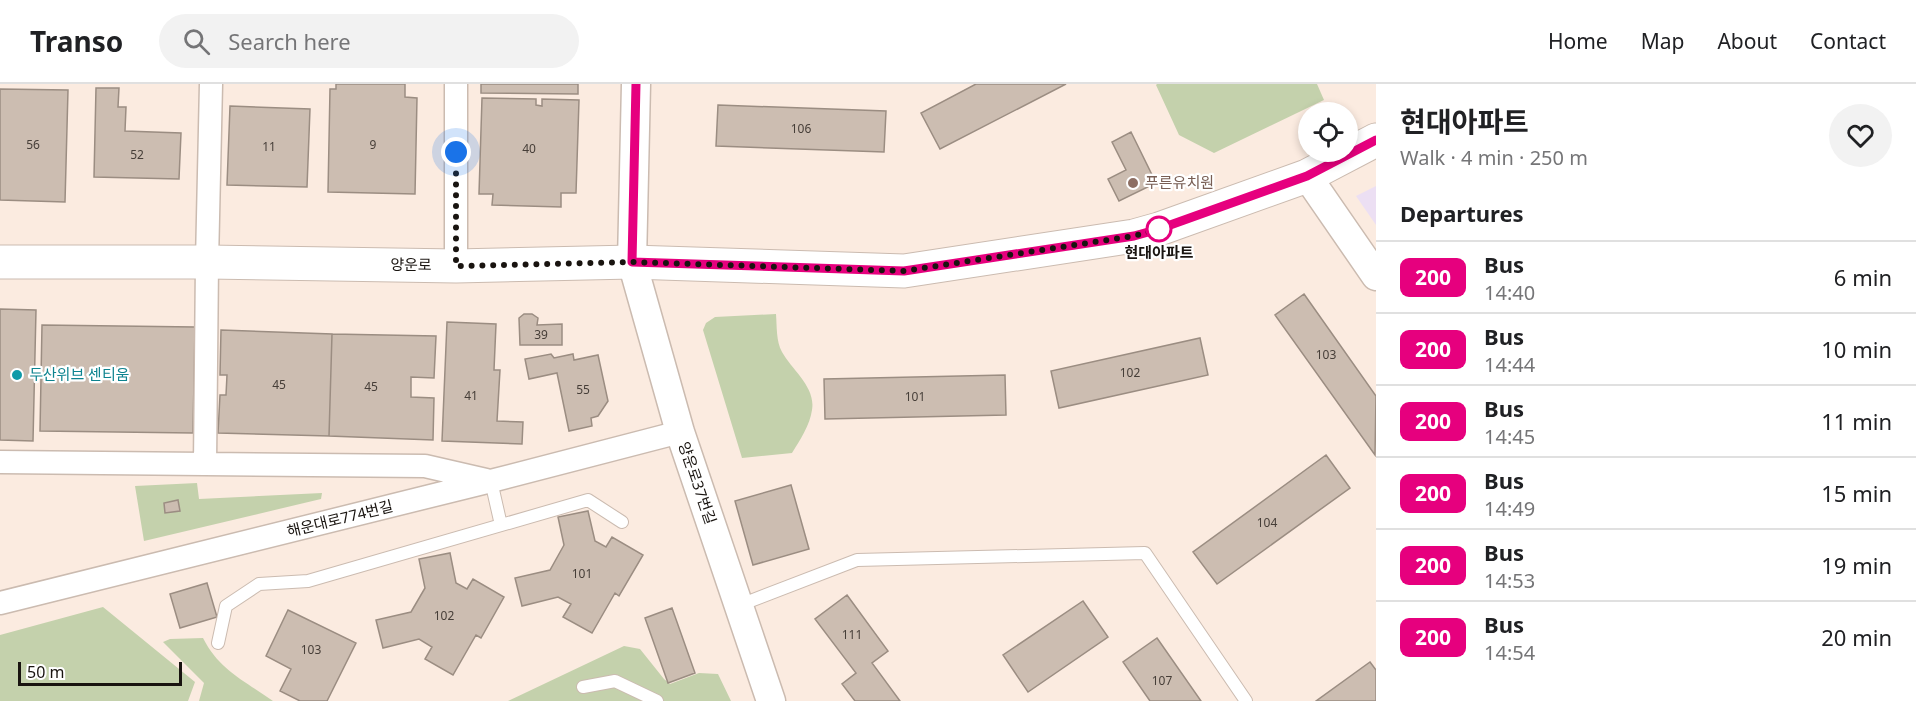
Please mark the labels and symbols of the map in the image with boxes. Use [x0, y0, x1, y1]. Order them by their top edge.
house number: 106 [791, 120, 811, 137]
house number: 56 [26, 136, 40, 153]
house number: 9 [370, 136, 377, 153]
your location [441, 137, 471, 167]
house number: 11 [262, 138, 276, 155]
house number: 40 [522, 140, 536, 157]
house number: 52 [130, 146, 144, 163]
place label: 푸른유치원 [1145, 172, 1214, 192]
marker: 푸른유치원 [1126, 176, 1140, 190]
marker: 현대아파트 [1146, 216, 1172, 242]
place label: 현대아파트 [1124, 242, 1194, 262]
street label: 양운로 [390, 254, 432, 274]
house number: 39 [534, 326, 548, 343]
house number: 103 [1316, 346, 1336, 363]
place label: 두산위브 센티움 [29, 364, 130, 384]
house number: 102 [1120, 364, 1140, 381]
marker: 두산위브 센티움 [10, 368, 24, 382]
house number: 45 [272, 376, 286, 393]
house number: 45 [364, 378, 378, 395]
house number: 55 [576, 381, 590, 398]
house number: 41 [464, 387, 478, 404]
house number: 101 [905, 388, 925, 405]
street label: 양운로37번길 [674, 439, 721, 527]
street label: 해운대로774번길 [285, 495, 395, 541]
house number: 104 [1257, 514, 1277, 531]
house number: 101 [572, 565, 592, 582]
house number: 102 [434, 607, 454, 624]
house number: 111 [842, 626, 862, 643]
house number: 103 [301, 641, 321, 658]
scale bar [18, 659, 182, 686]
house number: 107 [1152, 672, 1172, 689]

